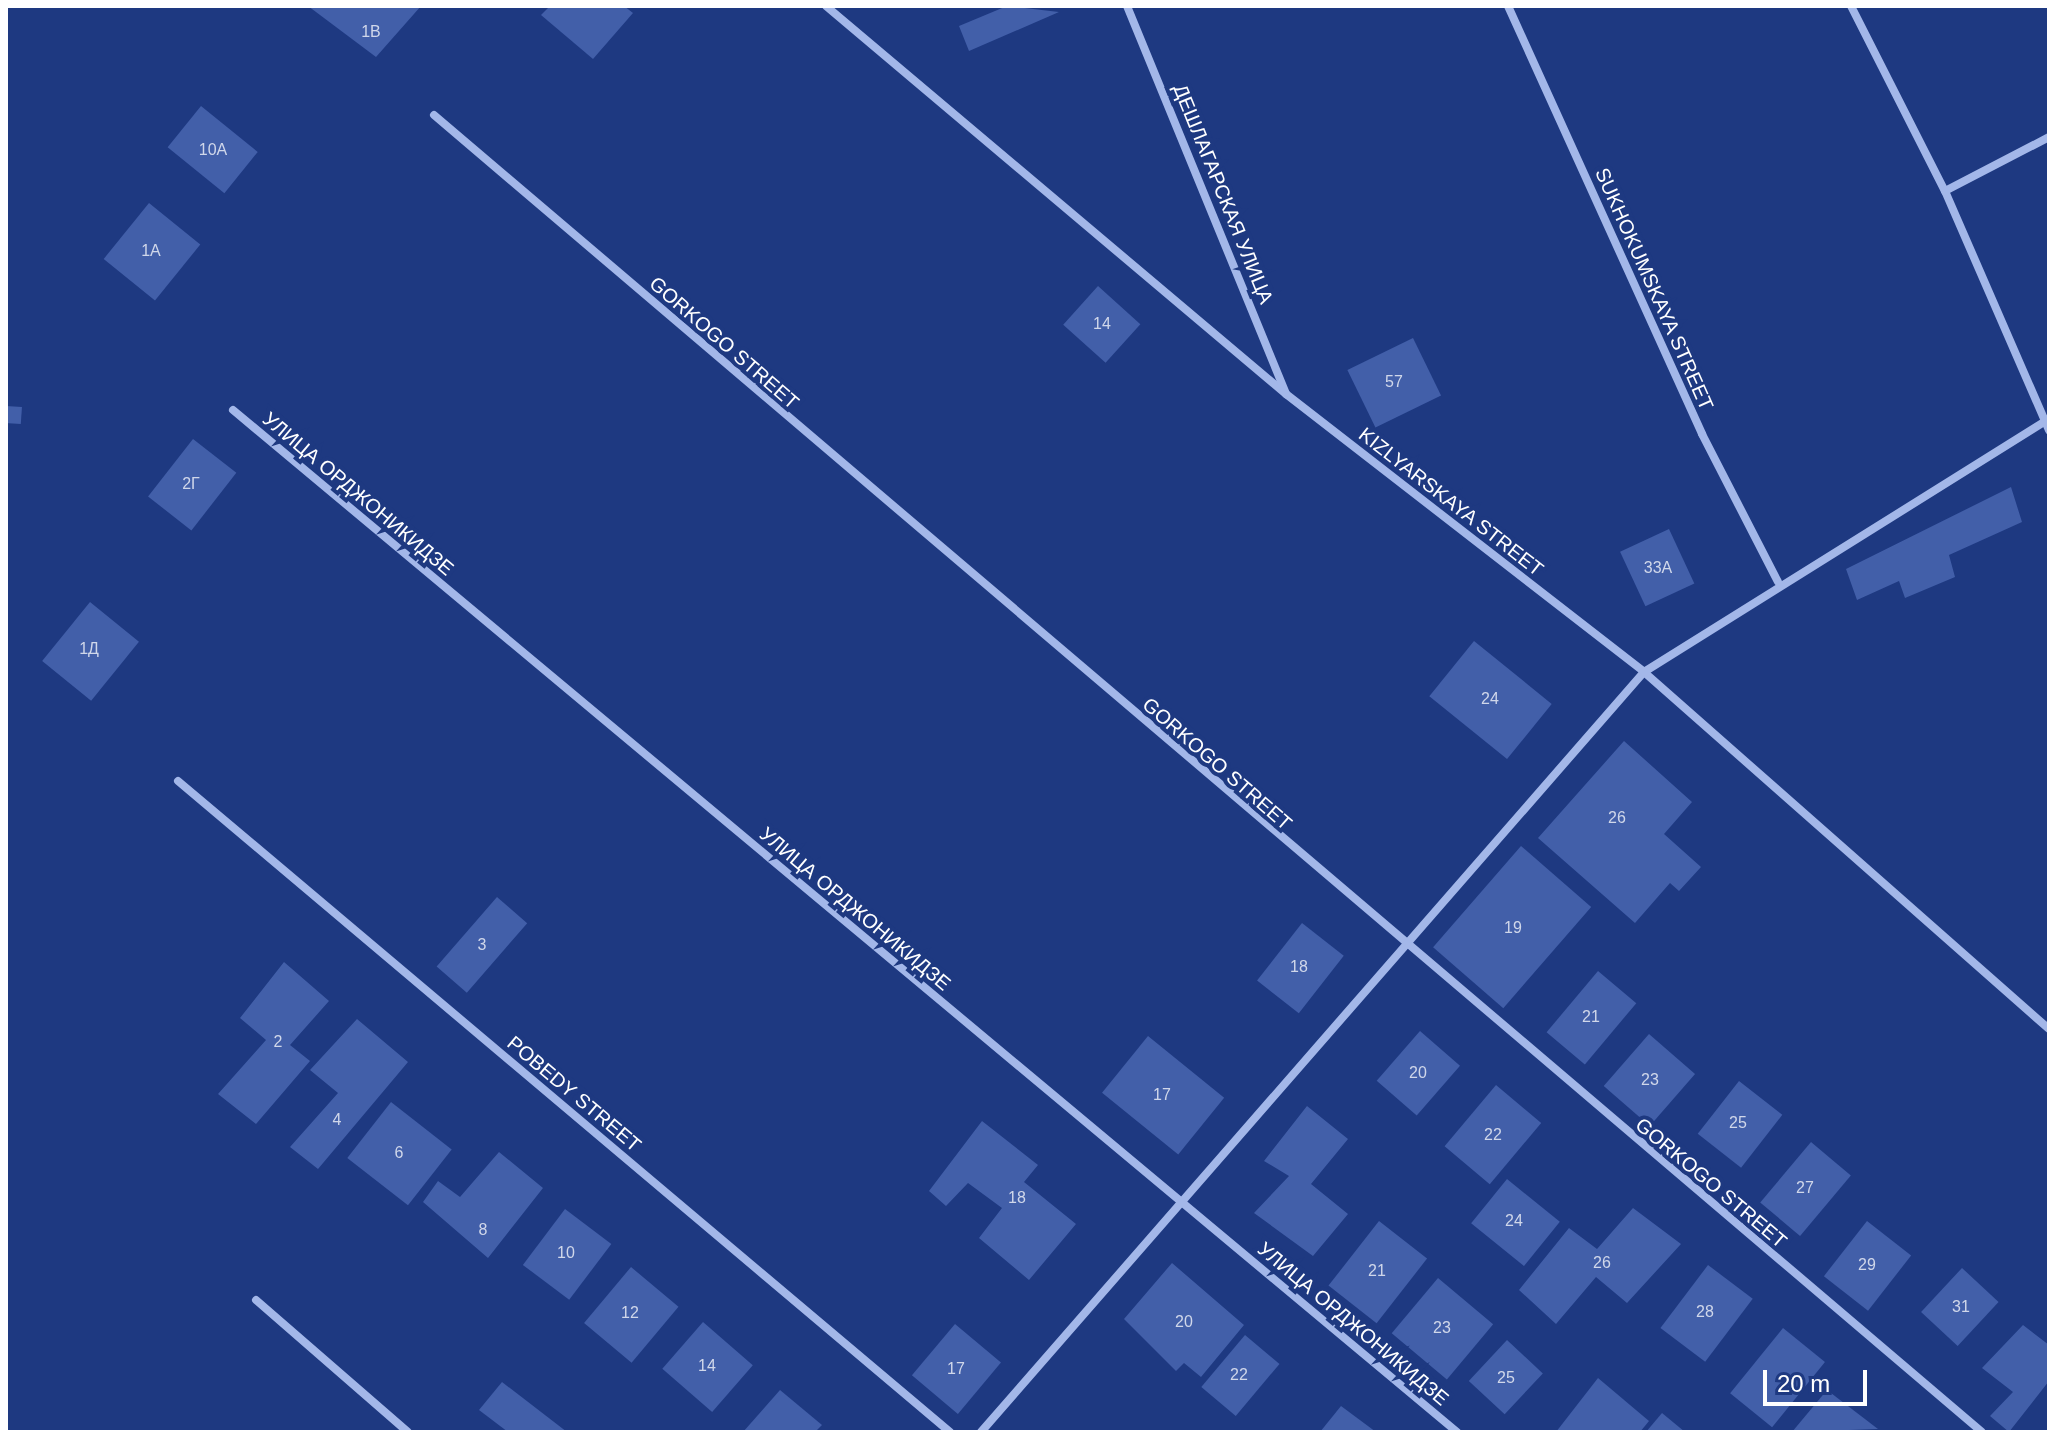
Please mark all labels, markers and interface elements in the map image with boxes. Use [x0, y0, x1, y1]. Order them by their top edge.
house number: 1В [361, 22, 381, 42]
street label: ДЕШЛАГАРСКАЯ УЛИЦА [1168, 81, 1278, 307]
house number: 10А [199, 140, 227, 160]
street label: SUKHOKUMSKAYA STREET [1589, 164, 1719, 414]
house number: 1А [141, 241, 161, 261]
street label: GORKOGO STREET [644, 272, 804, 414]
house number: 14 [1093, 314, 1111, 334]
house number: 57 [1385, 372, 1403, 392]
street label: УЛИЦА ОРДЖОНИКИДЗЕ [258, 407, 458, 581]
street label: KIZLYARSKAYA STREET [1354, 422, 1548, 582]
house number: 2Г [182, 474, 200, 494]
house number: 33А [1644, 558, 1672, 578]
house number: 1Д [79, 639, 99, 659]
house number: 24 [1481, 689, 1499, 709]
street label: GORKOGO STREET [1137, 693, 1297, 835]
house number: 26 [1608, 808, 1626, 828]
street label: УЛИЦА ОРДЖОНИКИДЗЕ [755, 822, 955, 996]
house number: 19 [1504, 918, 1522, 938]
house number: 3 [478, 935, 486, 955]
house number: 18 [1290, 957, 1308, 977]
house number: 21 [1582, 1007, 1600, 1027]
street label: POBEDY STREET [502, 1031, 646, 1157]
house number: 2 [274, 1032, 282, 1052]
house number: 20 [1409, 1063, 1427, 1083]
house number: 23 [1641, 1070, 1659, 1090]
house number: 17 [1153, 1085, 1171, 1105]
house number: 4 [333, 1110, 341, 1130]
street label: GORKOGO STREET [1631, 1113, 1791, 1253]
house number: 25 [1729, 1113, 1747, 1133]
house number: 22 [1484, 1125, 1502, 1145]
house number: 6 [395, 1143, 403, 1163]
house number: 27 [1796, 1178, 1814, 1198]
house number: 18 [1008, 1188, 1026, 1208]
house number: 24 [1505, 1211, 1523, 1231]
house number: 8 [479, 1220, 487, 1240]
street label: УЛИЦА ОРДЖОНИКИДЗЕ [1253, 1237, 1453, 1411]
house number: 10 [557, 1243, 575, 1263]
house number: 26 [1593, 1253, 1611, 1273]
house number: 29 [1858, 1255, 1876, 1275]
house number: 21 [1368, 1261, 1386, 1281]
house number: 31 [1952, 1297, 1970, 1317]
house number: 28 [1696, 1302, 1714, 1322]
house number: 12 [621, 1303, 639, 1323]
house number: 20 [1175, 1312, 1193, 1332]
house number: 23 [1433, 1318, 1451, 1338]
scale bar [1767, 1354, 1871, 1404]
house number: 14 [698, 1356, 716, 1376]
house number: 17 [947, 1359, 965, 1379]
house number: 22 [1230, 1365, 1248, 1385]
house number: 25 [1497, 1368, 1515, 1388]
text: 20 m [1777, 1370, 1830, 1397]

